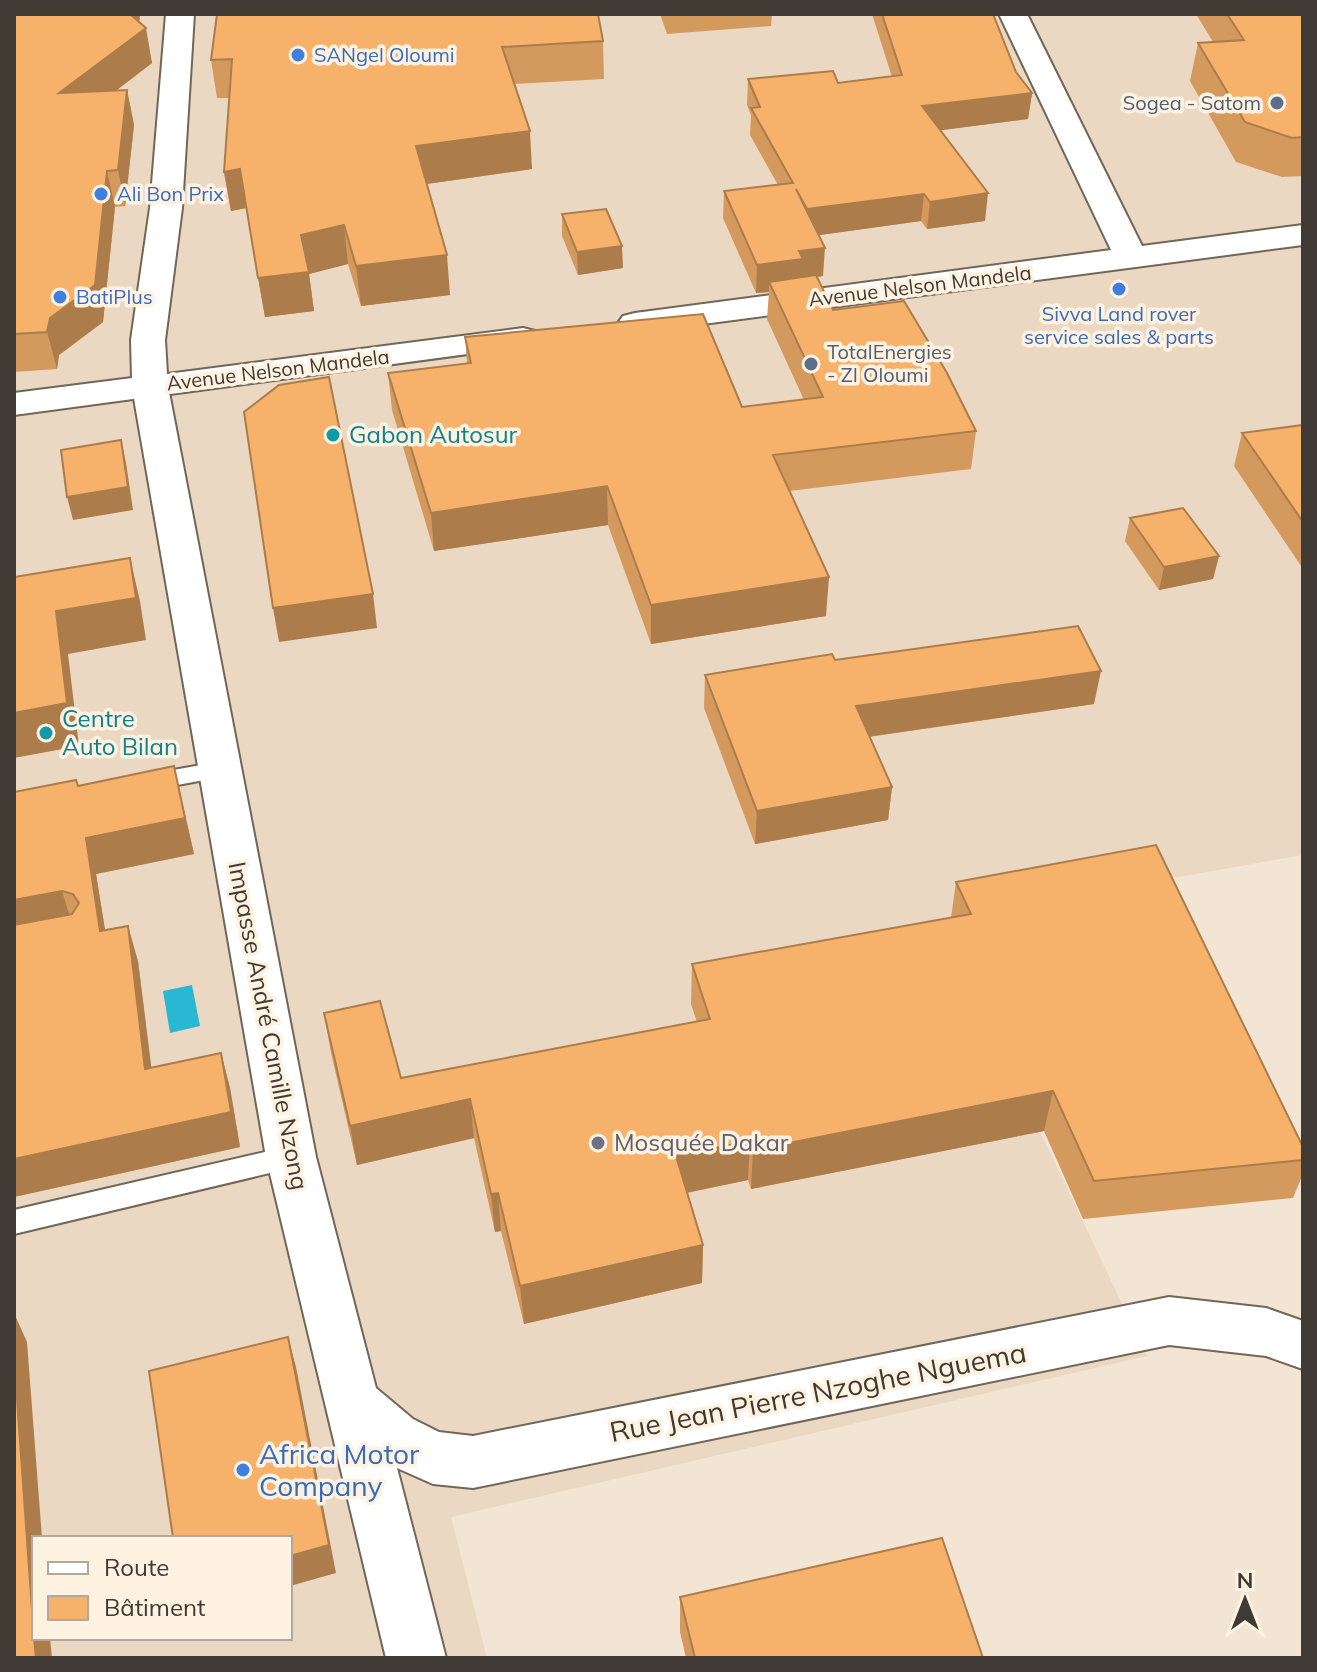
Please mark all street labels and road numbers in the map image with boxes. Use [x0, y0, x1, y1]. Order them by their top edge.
street label: Avenue Nelson Mandela [807, 259, 1033, 312]
street label: Avenue Nelson Mandela [165, 343, 391, 396]
street label: Impasse André Camille Nzong [222, 859, 316, 1192]
street label: Rue Jean Pierre Nzoghe Nguema [607, 1334, 1029, 1449]

